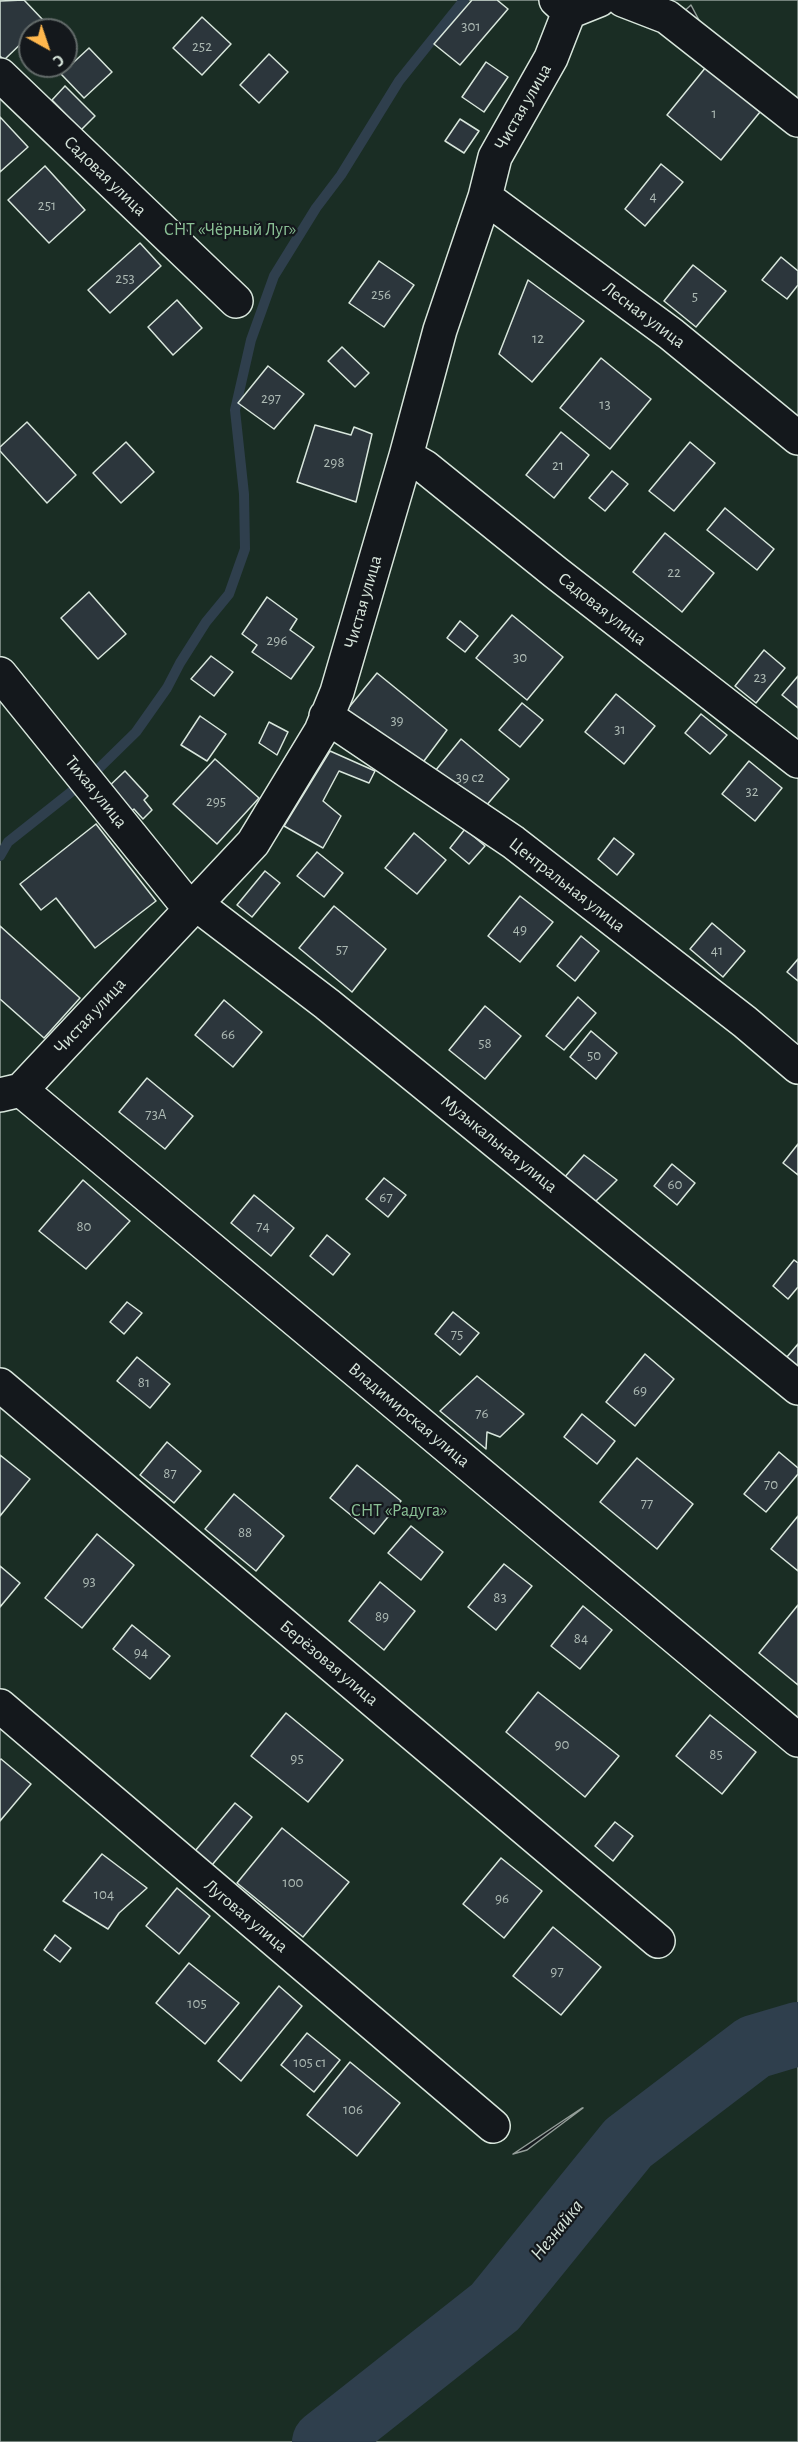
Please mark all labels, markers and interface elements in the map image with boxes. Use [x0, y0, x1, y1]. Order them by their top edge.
house number: 301 [461, 17, 481, 35]
north arrow [18, 18, 78, 78]
house number: 252 [192, 37, 212, 55]
text: С [50, 51, 67, 69]
street label: Чистая улица [490, 60, 556, 154]
house number: 1 [711, 104, 717, 122]
street label: Садовая улица [59, 131, 151, 221]
house number: 4 [649, 187, 657, 205]
house number: 251 [38, 196, 56, 214]
park label: СНТ «Чёрный Луг» [164, 219, 296, 241]
house number: 253 [115, 269, 135, 287]
street label: Лесная улица [599, 277, 689, 353]
house number: 256 [371, 285, 391, 303]
house number: 5 [692, 287, 698, 305]
house number: 12 [532, 329, 544, 347]
house number: 297 [261, 389, 281, 407]
house number: 13 [599, 395, 611, 413]
house number: 298 [324, 453, 344, 471]
house number: 21 [552, 456, 564, 474]
street label: Чистая улица [339, 553, 387, 651]
house number: 22 [667, 563, 681, 581]
street label: Садовая улица [553, 568, 651, 650]
house number: 296 [267, 631, 287, 649]
house number: 30 [513, 648, 527, 666]
house number: 23 [753, 668, 767, 686]
house number: 39 [390, 711, 404, 729]
house number: 31 [614, 720, 626, 738]
street label: Тихая улица [60, 751, 132, 833]
house number: 39 с2 [456, 768, 484, 786]
house number: 32 [745, 782, 759, 800]
house number: 295 [206, 792, 226, 810]
street label: Центральная улица [505, 833, 629, 937]
house number: 49 [513, 920, 527, 938]
house number: 57 [336, 940, 348, 958]
house number: 41 [711, 941, 723, 959]
street label: Чистая улица [49, 974, 131, 1058]
house number: 66 [221, 1025, 235, 1043]
house number: 58 [478, 1034, 492, 1052]
house number: 50 [587, 1046, 601, 1064]
street label: Музыкальная улица [436, 1090, 562, 1198]
house number: 73А [145, 1105, 167, 1123]
house number: 60 [668, 1175, 682, 1193]
house number: 67 [379, 1188, 393, 1206]
house number: 80 [76, 1217, 92, 1235]
house number: 74 [256, 1217, 270, 1235]
house number: 75 [451, 1325, 463, 1343]
street label: Владимирская улица [344, 1358, 474, 1472]
house number: 81 [138, 1373, 150, 1391]
house number: 69 [633, 1381, 647, 1399]
house number: 76 [475, 1404, 489, 1422]
house number: 87 [163, 1464, 177, 1482]
house number: 70 [764, 1475, 778, 1493]
house number: 77 [641, 1494, 653, 1512]
park label: СНТ «Радуга» [351, 1500, 447, 1522]
house number: 88 [238, 1523, 252, 1541]
house number: 93 [82, 1572, 96, 1590]
house number: 83 [493, 1588, 507, 1606]
house number: 89 [375, 1607, 389, 1625]
street label: Берёзовая улица [275, 1615, 383, 1711]
house number: 84 [574, 1629, 588, 1647]
house number: 94 [134, 1643, 148, 1661]
house number: 90 [555, 1735, 569, 1753]
house number: 85 [709, 1745, 723, 1763]
house number: 95 [290, 1749, 304, 1767]
house number: 100 [283, 1873, 303, 1891]
street label: Луговая улица [200, 1875, 292, 1957]
house number: 104 [94, 1885, 114, 1903]
house number: 96 [495, 1889, 509, 1907]
house number: 97 [550, 1962, 564, 1980]
house number: 105 [187, 1994, 207, 2012]
house number: 105 с1 [293, 2053, 327, 2071]
house number: 106 [343, 2100, 363, 2118]
water label: Незнайка [525, 2195, 589, 2265]

